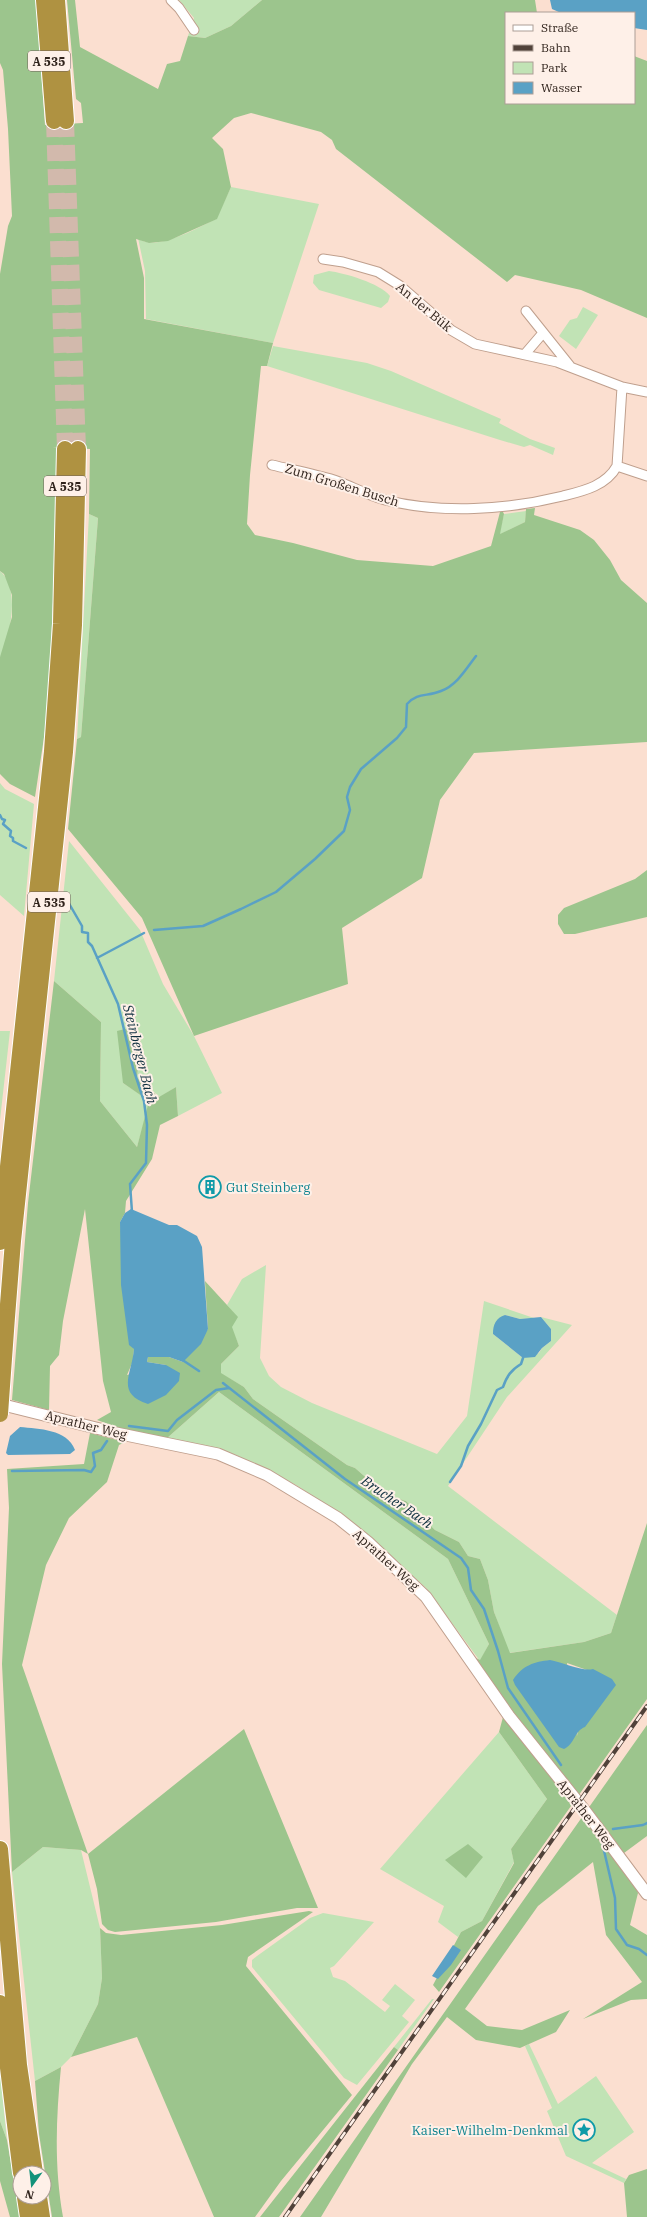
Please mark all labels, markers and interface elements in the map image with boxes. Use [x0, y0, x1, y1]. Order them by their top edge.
legend [505, 12, 635, 104]
text: Straße [541, 20, 578, 35]
text: Bahn [541, 40, 571, 55]
road number: A 535 [28, 51, 70, 71]
text: Park [541, 60, 567, 75]
text: Wasser [541, 80, 583, 95]
street label: An der Bük [392, 279, 456, 336]
street label: Zum Großen Busch [283, 460, 401, 510]
road number: A 535 [44, 476, 86, 496]
road number: A 535 [28, 892, 70, 912]
water label: Steinberger Bach [119, 1001, 161, 1106]
building icon: Gut Steinberg [197, 1174, 223, 1200]
place label: Gut Steinberg [226, 1179, 310, 1196]
street label: Aprather Weg [43, 1407, 129, 1443]
water label: Brucher Bach [357, 1471, 436, 1532]
street label: Aprather Weg [349, 1526, 423, 1594]
street label: Aprather Weg [553, 1776, 619, 1852]
place icon: Kaiser-Wilhelm-Denkmal [571, 2117, 597, 2143]
place label: Kaiser-Wilhelm-Denkmal [412, 2122, 568, 2139]
north arrow [12, 2165, 52, 2205]
text: N [23, 2187, 35, 2203]

